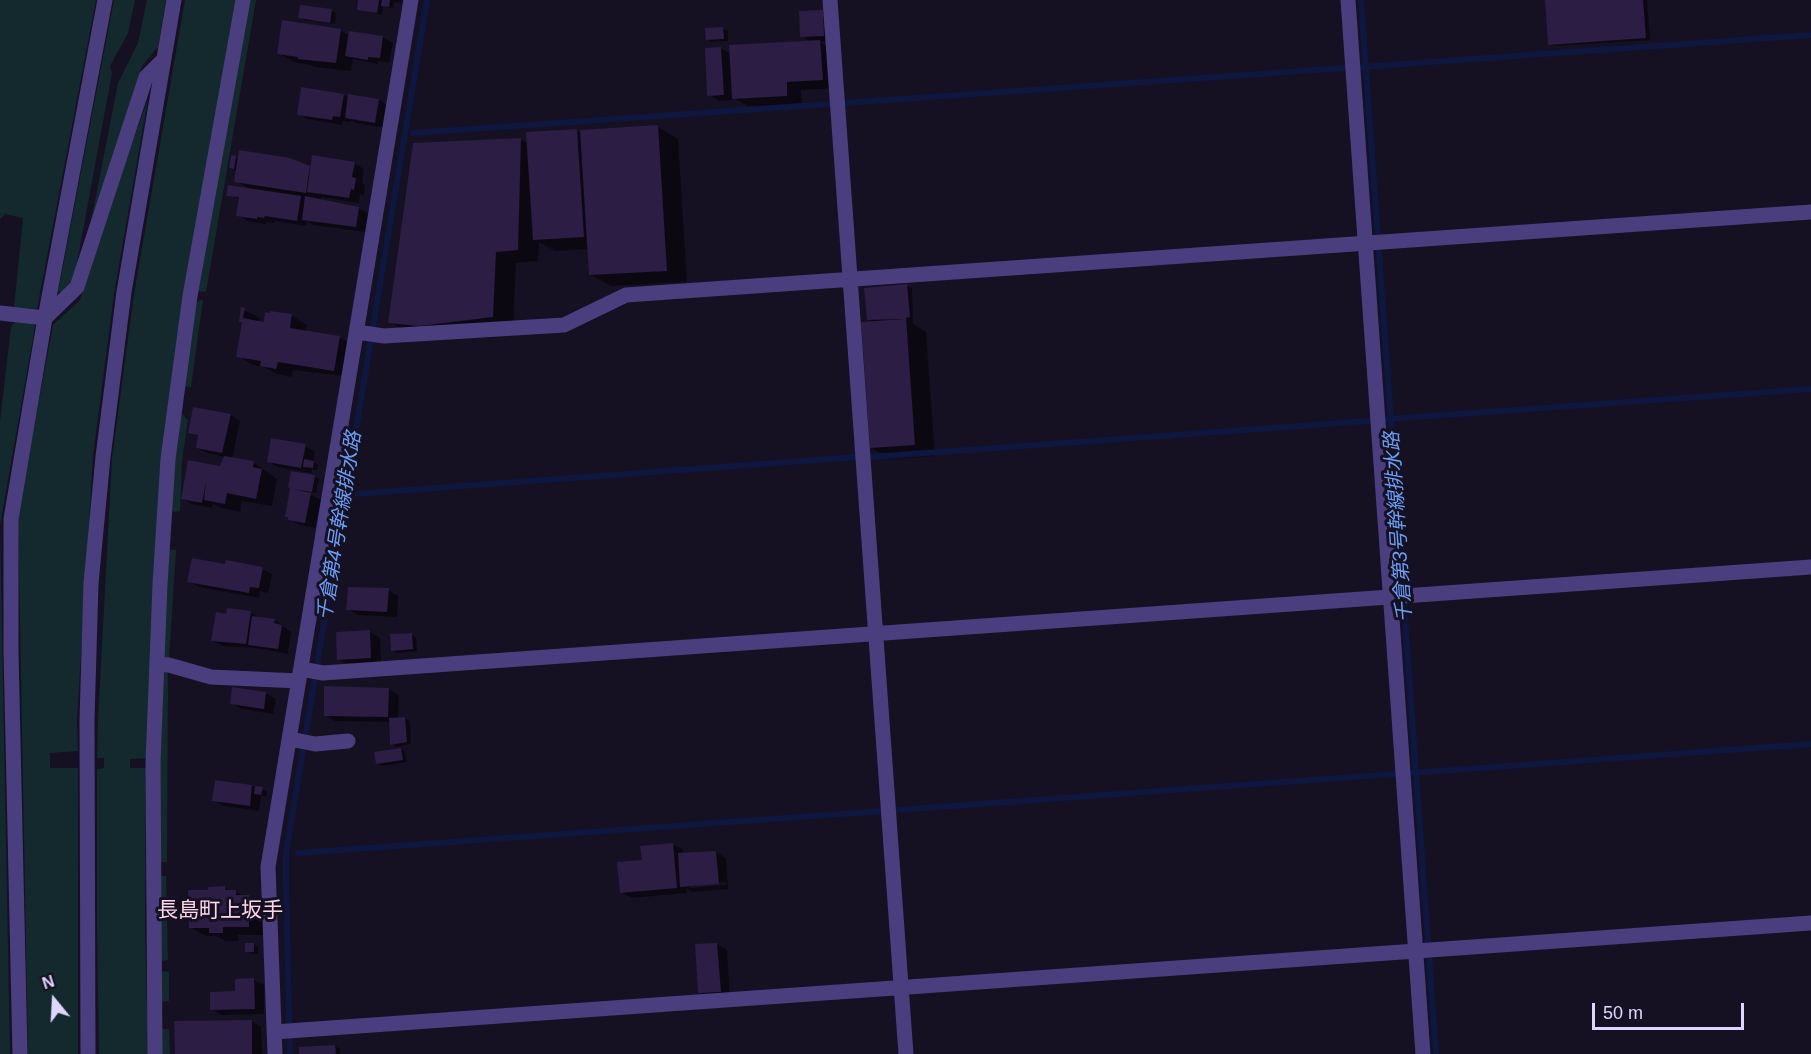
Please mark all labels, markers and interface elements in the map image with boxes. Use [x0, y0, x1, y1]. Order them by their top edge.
water label: 千倉第4号幹線排水路 [313, 430, 367, 622]
water label: 千倉第3号幹線排水路 [1380, 431, 1418, 623]
district label: 長島町上坂手 [157, 898, 283, 924]
north arrow [24, 970, 84, 1030]
text: N [40, 973, 56, 992]
scale bar [1595, 991, 1746, 1029]
text: 50 m [1603, 1003, 1643, 1023]

